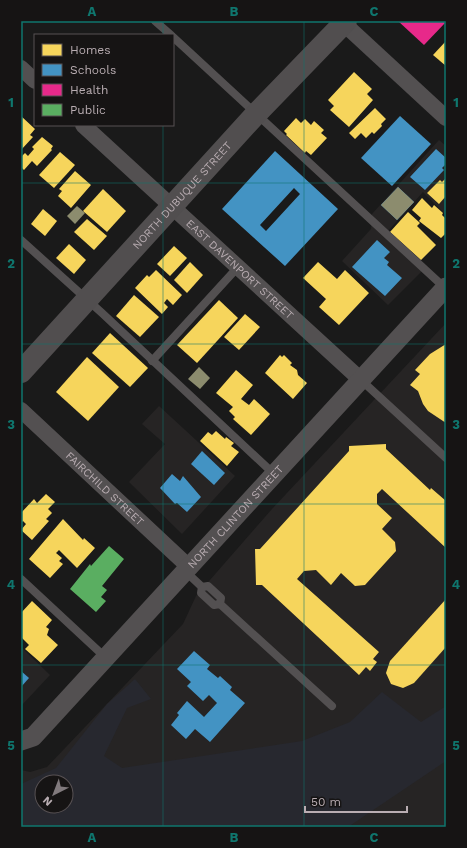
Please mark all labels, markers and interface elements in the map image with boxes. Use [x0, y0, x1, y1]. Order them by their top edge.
text: A [88, 4, 97, 19]
text: B [230, 4, 239, 19]
text: C [370, 4, 379, 19]
legend [34, 34, 174, 126]
text: Homes [70, 43, 111, 57]
text: Schools [70, 63, 116, 77]
text: Health [70, 83, 108, 97]
text: 1 [8, 95, 14, 110]
text: 1 [453, 95, 459, 110]
text: Public [70, 103, 106, 117]
street label: NORTH DUBUQUE STREET [130, 139, 235, 252]
street label: EAST DAVENPORT STREET [183, 217, 296, 322]
text: 2 [7, 256, 15, 271]
text: 2 [452, 256, 460, 271]
text: 3 [7, 417, 15, 432]
text: 3 [452, 417, 460, 432]
street label: FAIRCHILD STREET [63, 449, 147, 529]
street label: NORTH CLINTON STREET [185, 462, 287, 571]
text: 4 [7, 577, 16, 592]
text: 4 [452, 577, 461, 592]
text: 5 [7, 738, 15, 753]
text: 5 [452, 738, 460, 753]
north arrow [34, 774, 74, 814]
scale bar [305, 788, 407, 814]
text: N [40, 794, 55, 809]
text: 50 m [311, 795, 341, 809]
text: A [88, 830, 97, 845]
text: B [230, 830, 239, 845]
text: C [370, 830, 379, 845]

